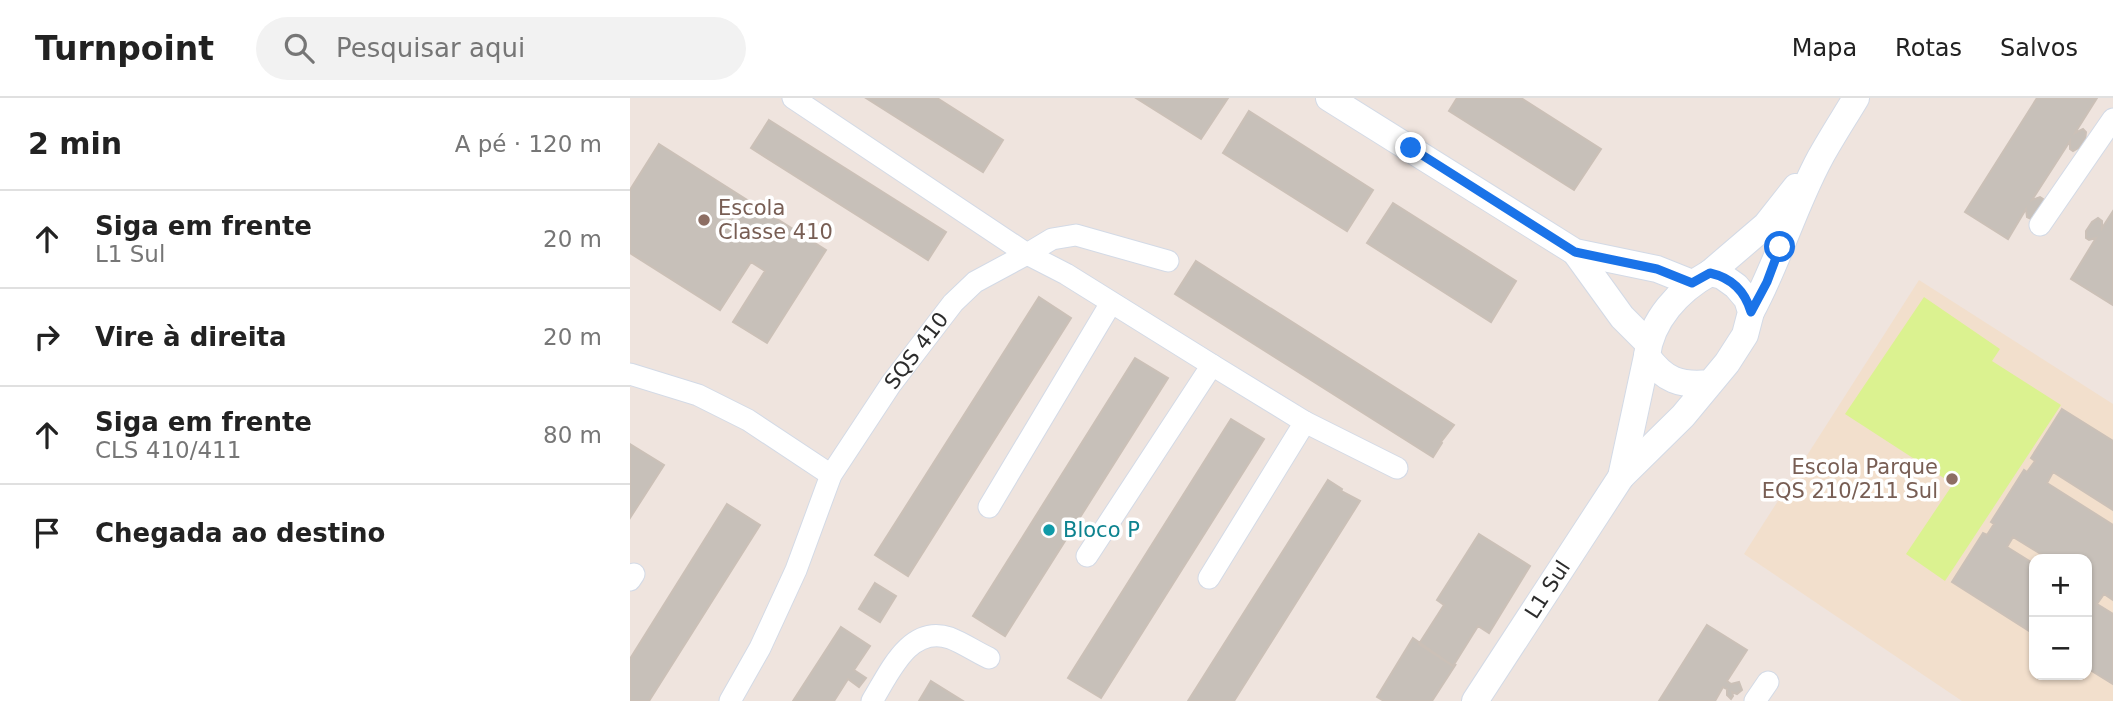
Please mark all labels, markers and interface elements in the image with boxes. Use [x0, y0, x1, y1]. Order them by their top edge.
search box [256, 17, 746, 80]
text: Turnpoint [35, 29, 214, 68]
icon: search [280, 29, 318, 67]
text: Pesquisar aqui [336, 33, 525, 63]
text: Mapa [1792, 34, 1857, 62]
text: Rotas [1895, 34, 1962, 62]
text: Salvos [2000, 34, 2078, 62]
text: 2 min [28, 126, 122, 161]
text: A pé · 120 m [455, 131, 602, 157]
route end [1395, 132, 1426, 163]
place label: Escola Classe 410 [718, 196, 833, 244]
text: Siga em frente [95, 211, 312, 241]
marker: Escola Classe 410 [696, 212, 712, 228]
icon: ahead [28, 220, 66, 258]
text: 20 m [543, 226, 602, 252]
route start [1764, 231, 1795, 262]
text: L1 Sul [95, 241, 165, 267]
street label: SQS 410 [880, 308, 953, 394]
icon: right [28, 318, 66, 356]
text: Vire à direita [95, 322, 287, 352]
text: 20 m [543, 324, 602, 350]
text: Siga em frente [95, 407, 312, 437]
icon: ahead [28, 416, 66, 454]
text: 80 m [543, 422, 602, 448]
text: CLS 410/411 [95, 437, 241, 463]
place label: Escola Parque EQS 210/211 Sul [1762, 455, 1938, 503]
marker: Escola Parque EQS 210/211 Sul [1944, 471, 1960, 487]
icon: arrive [28, 514, 66, 552]
text: Chegada ao destino [95, 518, 385, 548]
place label: Bloco P [1063, 518, 1140, 542]
marker: Bloco P [1041, 522, 1057, 538]
map controls [2029, 554, 2092, 680]
button: + [2029, 554, 2092, 617]
street label: L1 Sul [1520, 556, 1575, 623]
button: − [2029, 617, 2092, 680]

